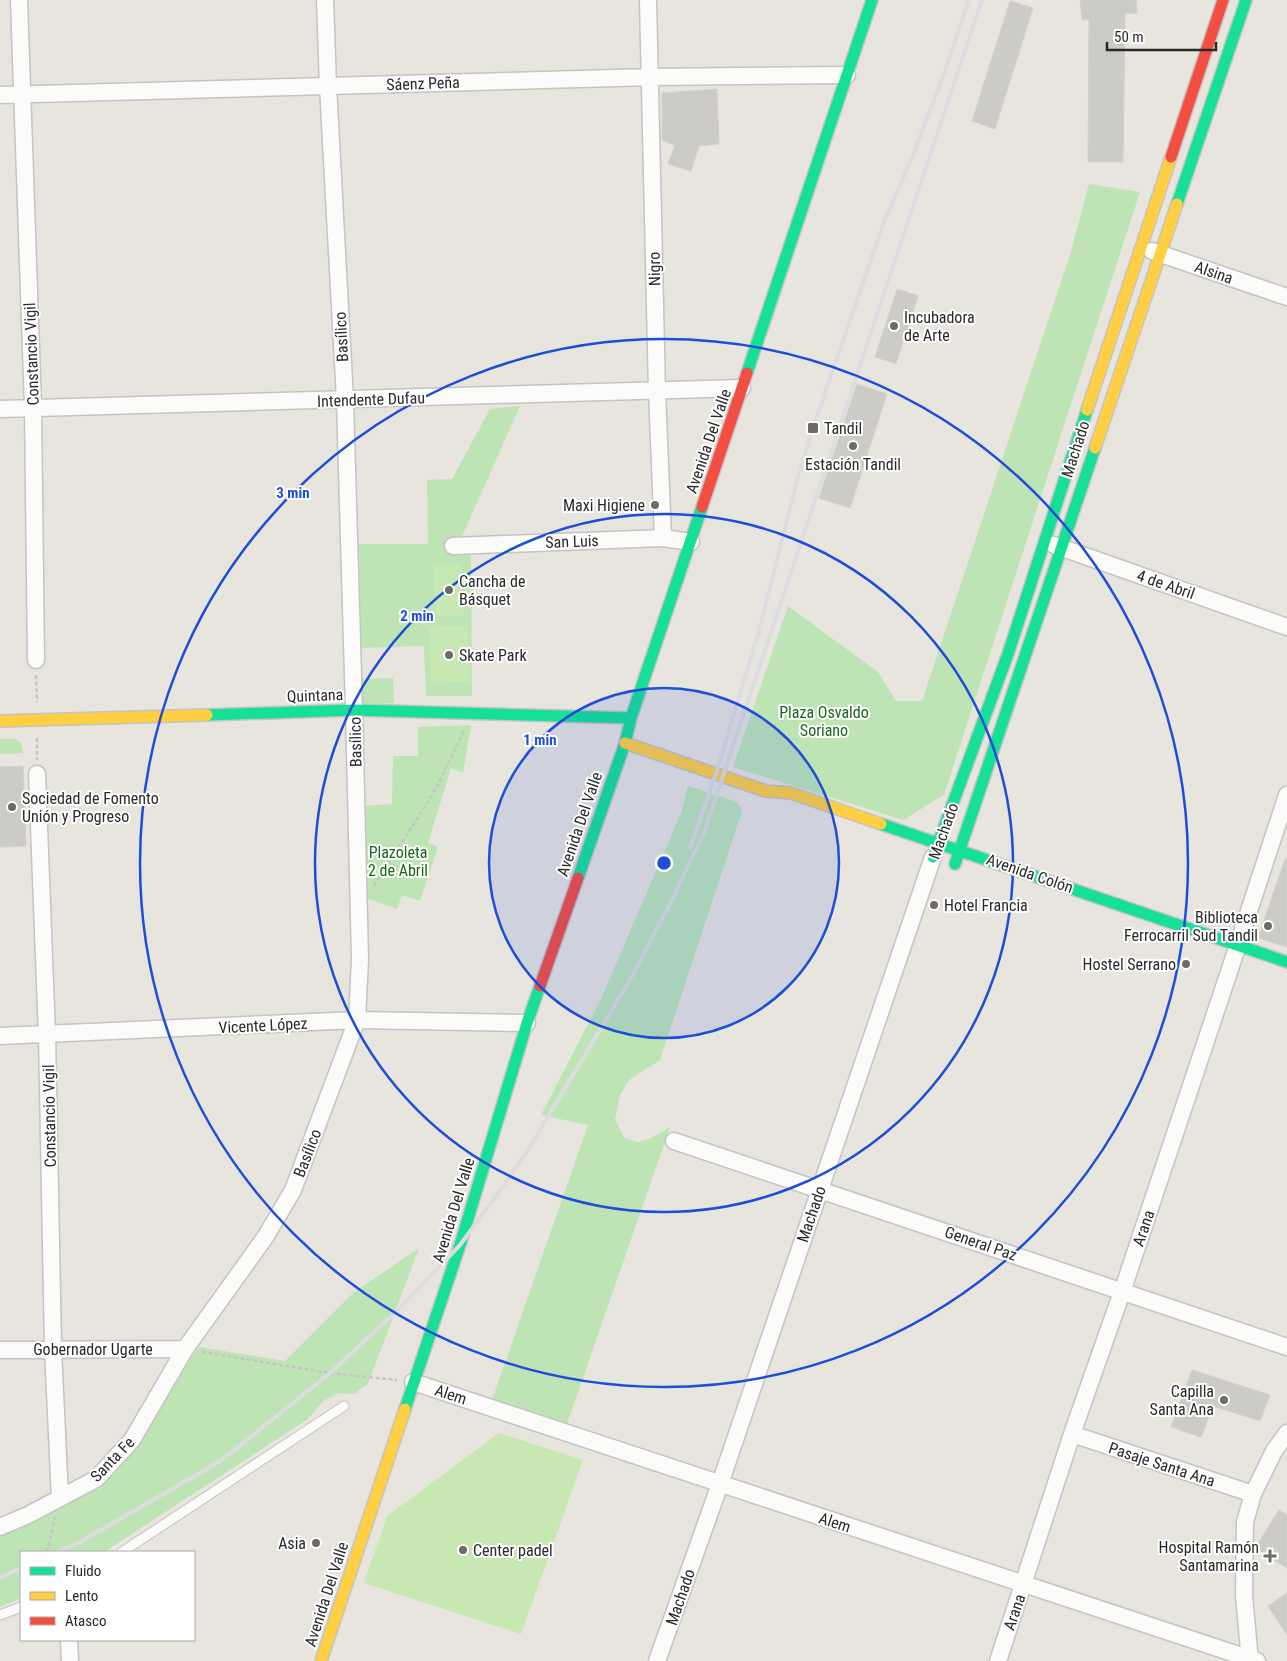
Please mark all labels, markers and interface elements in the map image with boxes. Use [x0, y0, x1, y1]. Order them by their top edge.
scale bar [1107, 20, 1216, 52]
text: 50 m [1114, 28, 1144, 46]
street label: Sáenz Peña [386, 73, 460, 94]
street label: Nigro [645, 252, 664, 286]
street label: Alsina [1192, 257, 1236, 288]
street label: Constancio Vigil [20, 302, 43, 406]
place label: Incubadora de Arte [904, 308, 975, 345]
street label: Basílico [331, 311, 352, 363]
marker: Incubadora de Arte [888, 320, 900, 332]
street label: Avenida Del Valle [682, 387, 735, 496]
street label: Intendente Dufau [317, 388, 425, 411]
street label: Machado [1057, 418, 1094, 480]
place label: Tandil [824, 419, 862, 438]
marker: Tandil [806, 421, 820, 435]
marker: Estación Tandil [847, 440, 859, 452]
place label: Estación Tandil [805, 455, 901, 474]
text: 3 min [276, 484, 310, 502]
place label: Maxi Higiene [563, 496, 645, 515]
marker: Maxi Higiene [649, 499, 661, 511]
street label: San Luis [545, 531, 599, 552]
street label: 4 de Abril [1134, 566, 1197, 603]
place label: Cancha de Básquet [459, 572, 525, 609]
marker: Cancha de Básquet [443, 584, 455, 596]
text: 2 min [400, 607, 434, 625]
place label: Skate Park [459, 646, 527, 665]
marker: Skate Park [443, 649, 455, 661]
street label: Quintana [286, 685, 344, 706]
park label: Plaza Osvaldo Soriano [779, 703, 869, 740]
street label: Basílico [346, 717, 365, 767]
text: 1 min [523, 731, 557, 749]
street label: Avenida Del Valle [553, 770, 606, 879]
place label: Sociedad de Fomento Unión y Progreso [22, 789, 159, 826]
street label: Machado [925, 800, 962, 862]
marker: Sociedad de Fomento Unión y Progreso [6, 801, 18, 813]
park label: Plazoleta 2 de Abril [368, 843, 428, 880]
street label: Avenida Colón [984, 850, 1076, 897]
centre of rings [655, 854, 673, 872]
place label: Hotel Francia [944, 896, 1028, 915]
marker: Hotel Francia [928, 899, 940, 911]
place label: Biblioteca Ferrocarril Sud Tandil [1124, 908, 1258, 945]
marker: Biblioteca Ferrocarril Sud Tandil [1262, 920, 1274, 932]
place label: Hostel Serrano [1082, 955, 1176, 974]
marker: Hostel Serrano [1180, 958, 1192, 970]
street label: Vicente López [218, 1014, 308, 1037]
street label: Constancio Vigil [39, 1064, 60, 1168]
street label: Basílico [290, 1126, 325, 1180]
street label: Avenida Del Valle [428, 1155, 478, 1265]
street label: Machado [793, 1183, 830, 1245]
street label: Arana [1128, 1208, 1158, 1249]
street label: General Paz [942, 1222, 1020, 1265]
street label: Gobernador Ugarte [33, 1340, 153, 1359]
street label: Alem [432, 1380, 469, 1409]
place label: Capilla Santa Ana [1150, 1382, 1214, 1419]
marker: Capilla Santa Ana [1218, 1394, 1230, 1406]
street label: Santa Fe [86, 1433, 138, 1486]
street label: Pasaje Santa Ana [1106, 1438, 1217, 1491]
street label: Alem [816, 1508, 853, 1537]
place label: Asia [278, 1534, 306, 1553]
marker: Asia [310, 1537, 322, 1549]
place label: Hospital Ramón Santamarina [1158, 1538, 1259, 1575]
street label: Avenida Del Valle [301, 1539, 352, 1649]
place label: Center padel [473, 1541, 553, 1560]
marker: Center padel [457, 1544, 469, 1556]
marker: Hospital Ramón Santamarina [1263, 1549, 1277, 1563]
legend [20, 1551, 195, 1641]
text: Fluido [65, 1562, 101, 1580]
street label: Machado [662, 1566, 699, 1628]
text: Lento [65, 1587, 98, 1605]
street label: Arana [999, 1592, 1029, 1633]
text: Atasco [65, 1612, 106, 1630]

